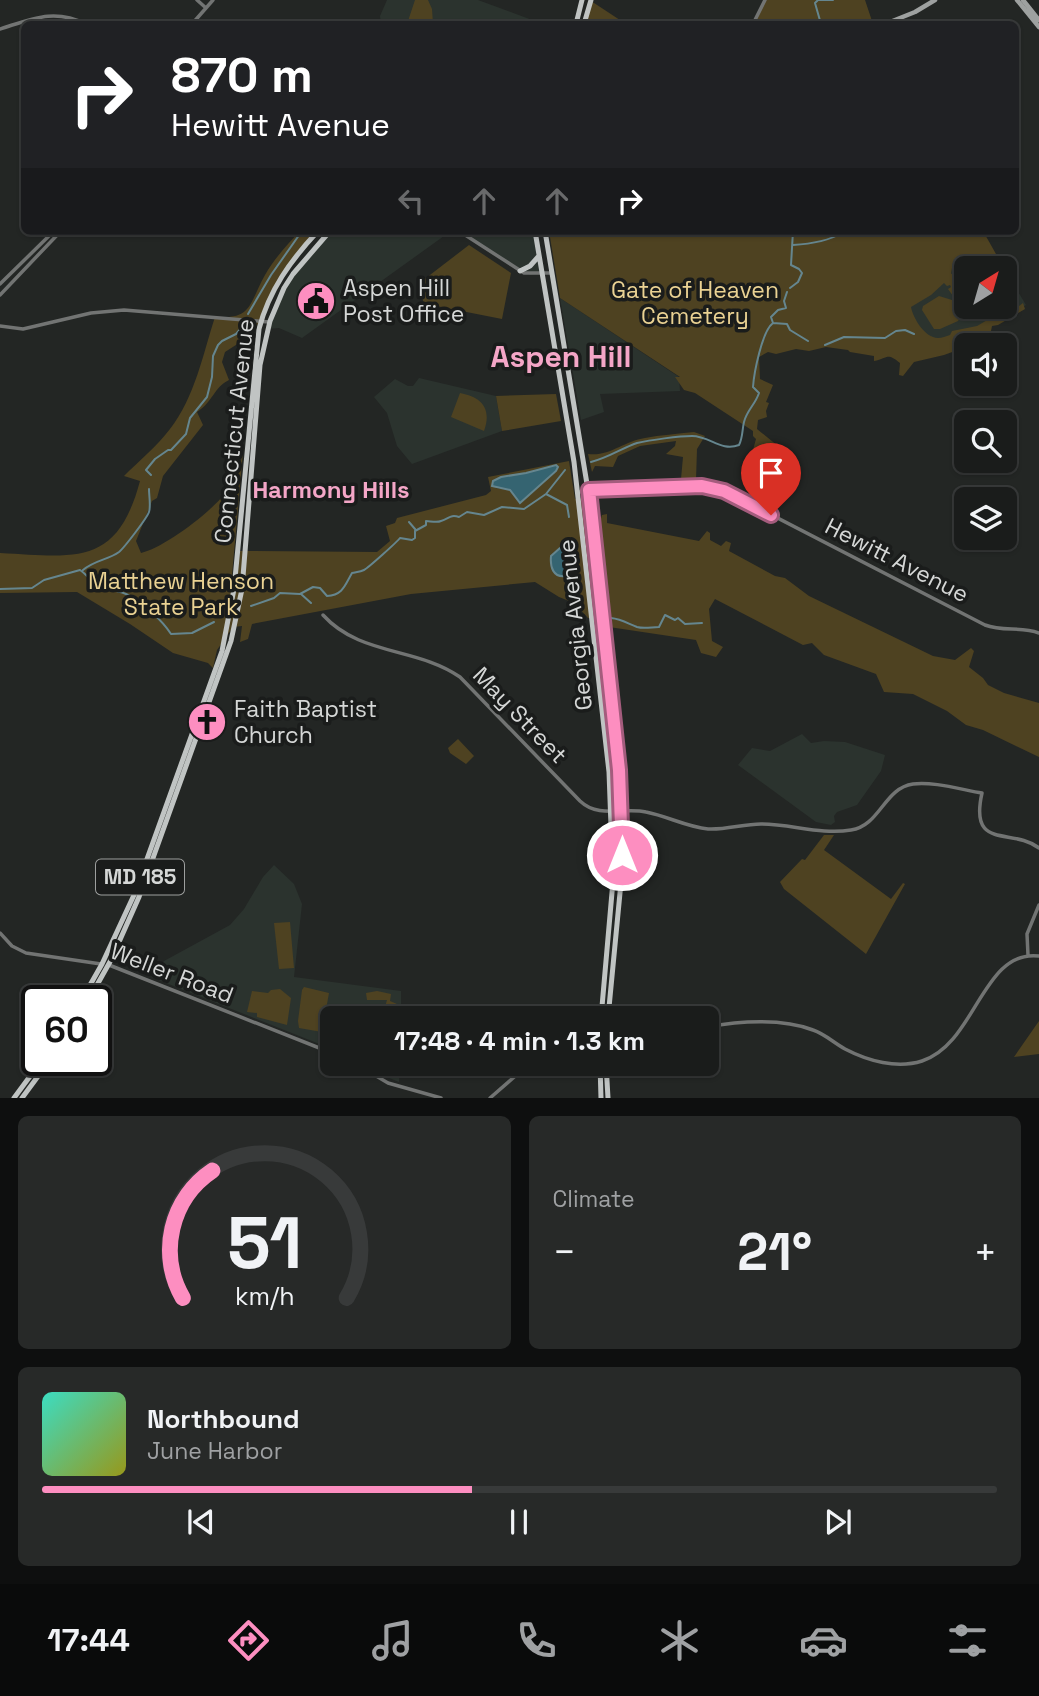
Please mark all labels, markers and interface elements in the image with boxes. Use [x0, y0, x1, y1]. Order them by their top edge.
text: 870 m [171, 44, 313, 106]
icon: right [56, 49, 147, 140]
text: Hewitt Avenue [171, 105, 390, 145]
icon: left [392, 182, 430, 220]
icon: ahead [465, 182, 503, 220]
icon: ahead [538, 182, 576, 220]
icon: right [611, 182, 649, 220]
north arrow [954, 256, 1017, 318]
map controls [954, 256, 1017, 550]
place label: Aspen Hill Post Office [343, 273, 464, 329]
park label: Gate of Heaven Cemetery [611, 275, 779, 331]
public building icon: Aspen Hill Post Office [295, 280, 337, 322]
street label: Connecticut Avenue [207, 317, 261, 545]
button: sound [954, 333, 1017, 396]
district label: Aspen Hill [491, 337, 631, 376]
button: search [954, 410, 1017, 473]
pin [741, 443, 801, 515]
icon: arrive [752, 454, 790, 492]
district label: Harmony Hills [252, 474, 410, 505]
button: layers [954, 487, 1017, 550]
street label: Hewitt Avenue [820, 511, 974, 609]
street label: Georgia Avenue [551, 538, 599, 712]
park label: Matthew Henson State Park [88, 566, 274, 622]
street label: May Street [466, 660, 574, 770]
place label: Faith Baptist Church [234, 694, 377, 750]
church icon: Faith Baptist Church [186, 701, 228, 743]
position arrow [585, 818, 659, 892]
road number: MD 185 [96, 860, 184, 894]
street label: Weller Road [106, 936, 238, 1010]
speed limit sign: 60 [21, 985, 112, 1076]
text: 17:48 · 4 min · 1.3 km [394, 1024, 645, 1058]
text: Climate [553, 1184, 635, 1214]
text: 51 [227, 1197, 302, 1290]
text: 21° [737, 1219, 812, 1285]
text: − [553, 1228, 576, 1276]
text: + [973, 1228, 997, 1276]
text: km/h [234, 1280, 294, 1312]
text: Northbound [147, 1402, 300, 1436]
text: June Harbor [147, 1436, 282, 1466]
icon: previous [182, 1503, 220, 1541]
icon: pause [500, 1503, 538, 1541]
icon: next [819, 1503, 857, 1541]
icon: directions [224, 1616, 273, 1665]
icon: music [368, 1616, 417, 1665]
icon: phone [512, 1616, 561, 1665]
icon: climate [655, 1616, 704, 1665]
icon: car [799, 1616, 848, 1665]
icon: filters [943, 1616, 992, 1665]
text: 17:44 [47, 1620, 130, 1660]

